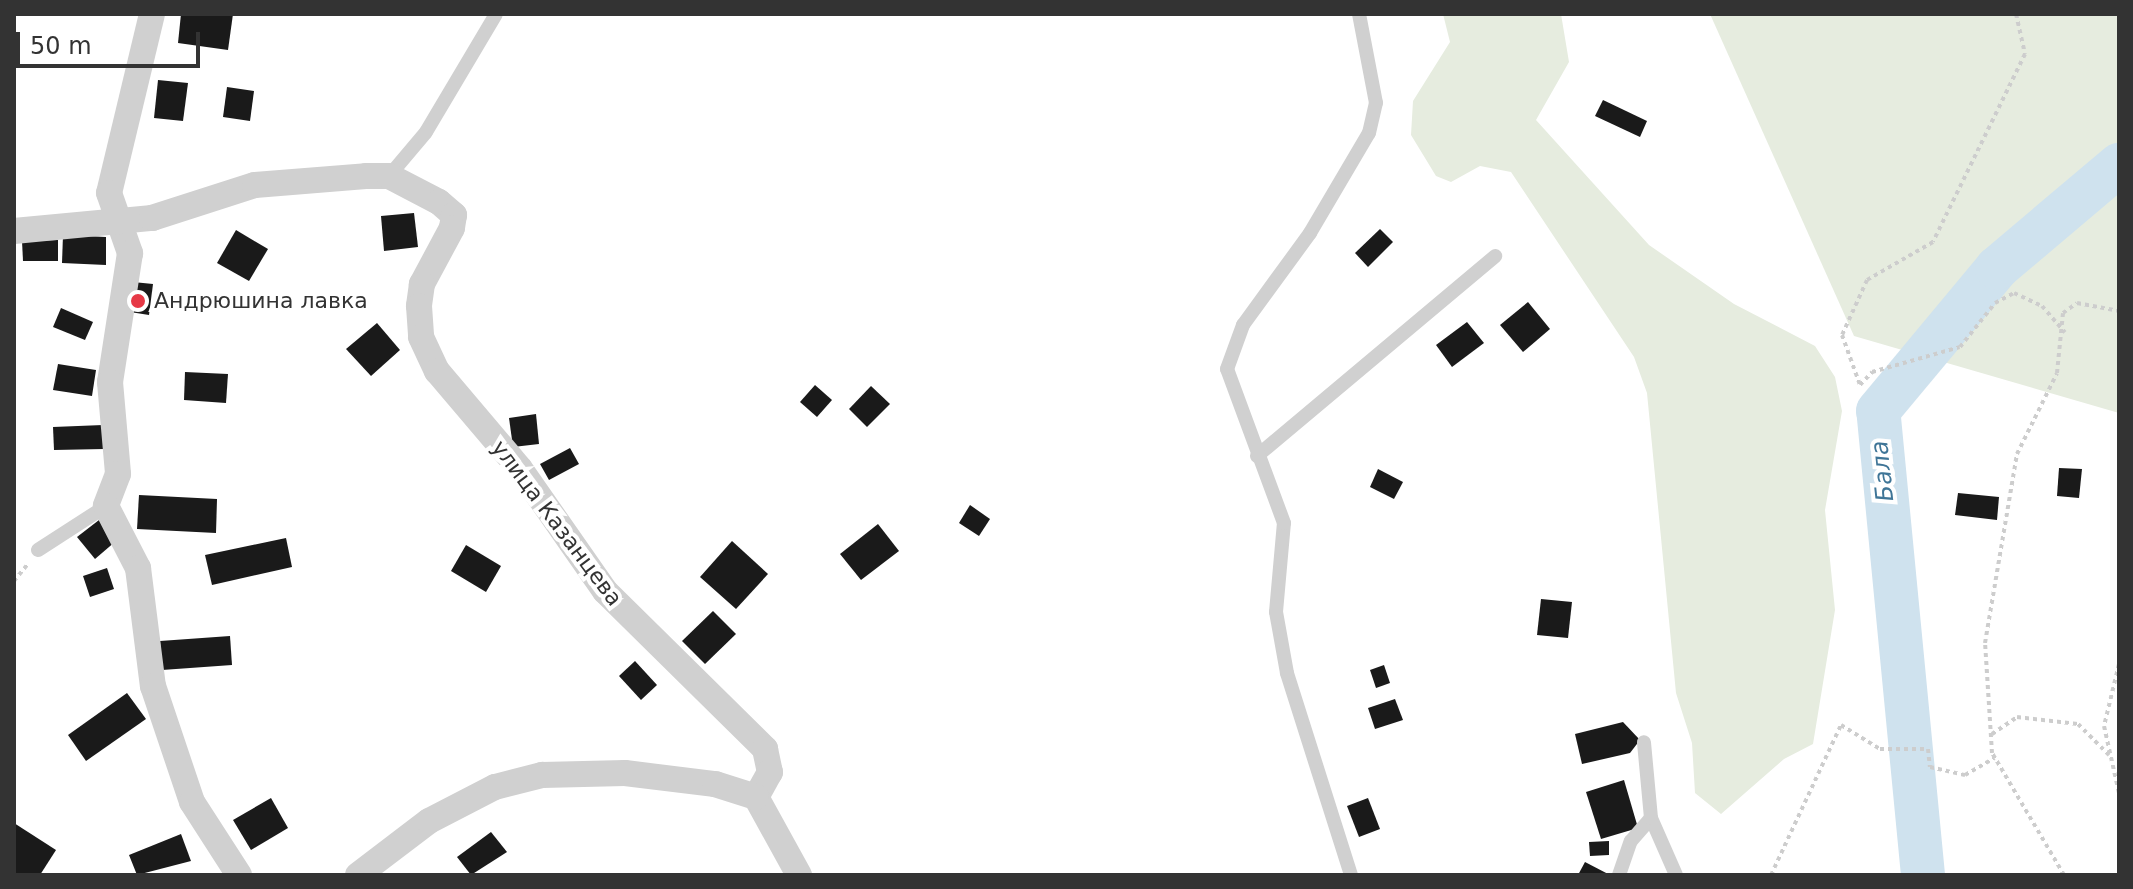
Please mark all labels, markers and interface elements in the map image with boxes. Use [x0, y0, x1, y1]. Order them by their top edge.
scale bar [20, 16, 204, 66]
text: 50 m [30, 32, 92, 60]
place label: Андрюшина лавка [154, 288, 368, 314]
marker: Андрюшина лавка [129, 292, 147, 310]
street label: улица Казанцева [486, 435, 628, 611]
water label: Бала [1865, 439, 1901, 503]

